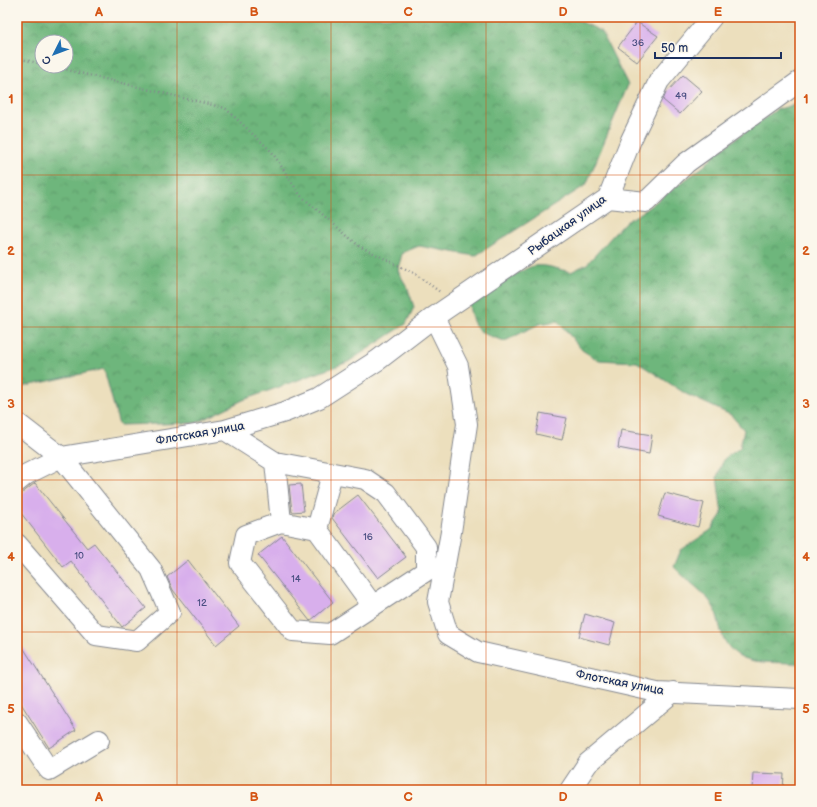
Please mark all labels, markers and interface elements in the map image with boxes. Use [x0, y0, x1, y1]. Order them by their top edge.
text: A [94, 4, 103, 20]
text: B [249, 4, 259, 20]
text: C [403, 4, 413, 20]
text: D [558, 4, 568, 20]
text: E [714, 4, 723, 20]
north arrow [34, 34, 74, 74]
scale bar [655, 34, 781, 60]
house number: 36 [632, 37, 644, 49]
text: 50 m [661, 41, 688, 56]
text: С [39, 53, 54, 68]
house number: 49 [675, 90, 687, 102]
text: 1 [8, 91, 14, 107]
text: 1 [803, 91, 809, 107]
street label: Рыбацкая улица [525, 192, 609, 259]
text: 2 [7, 243, 15, 259]
text: 2 [802, 243, 810, 259]
text: 3 [7, 396, 15, 412]
text: 3 [802, 396, 810, 412]
street label: Флотская улица [155, 418, 246, 449]
house number: 16 [363, 531, 373, 543]
text: 4 [7, 549, 15, 565]
text: 4 [802, 549, 810, 565]
house number: 10 [74, 550, 84, 562]
house number: 14 [291, 573, 301, 585]
house number: 12 [197, 597, 207, 609]
street label: Флотская улица [574, 667, 665, 698]
text: 5 [7, 701, 15, 717]
text: 5 [802, 701, 810, 717]
text: A [94, 789, 103, 805]
text: B [249, 789, 259, 805]
text: C [403, 789, 413, 805]
text: D [558, 789, 568, 805]
text: E [714, 789, 723, 805]

